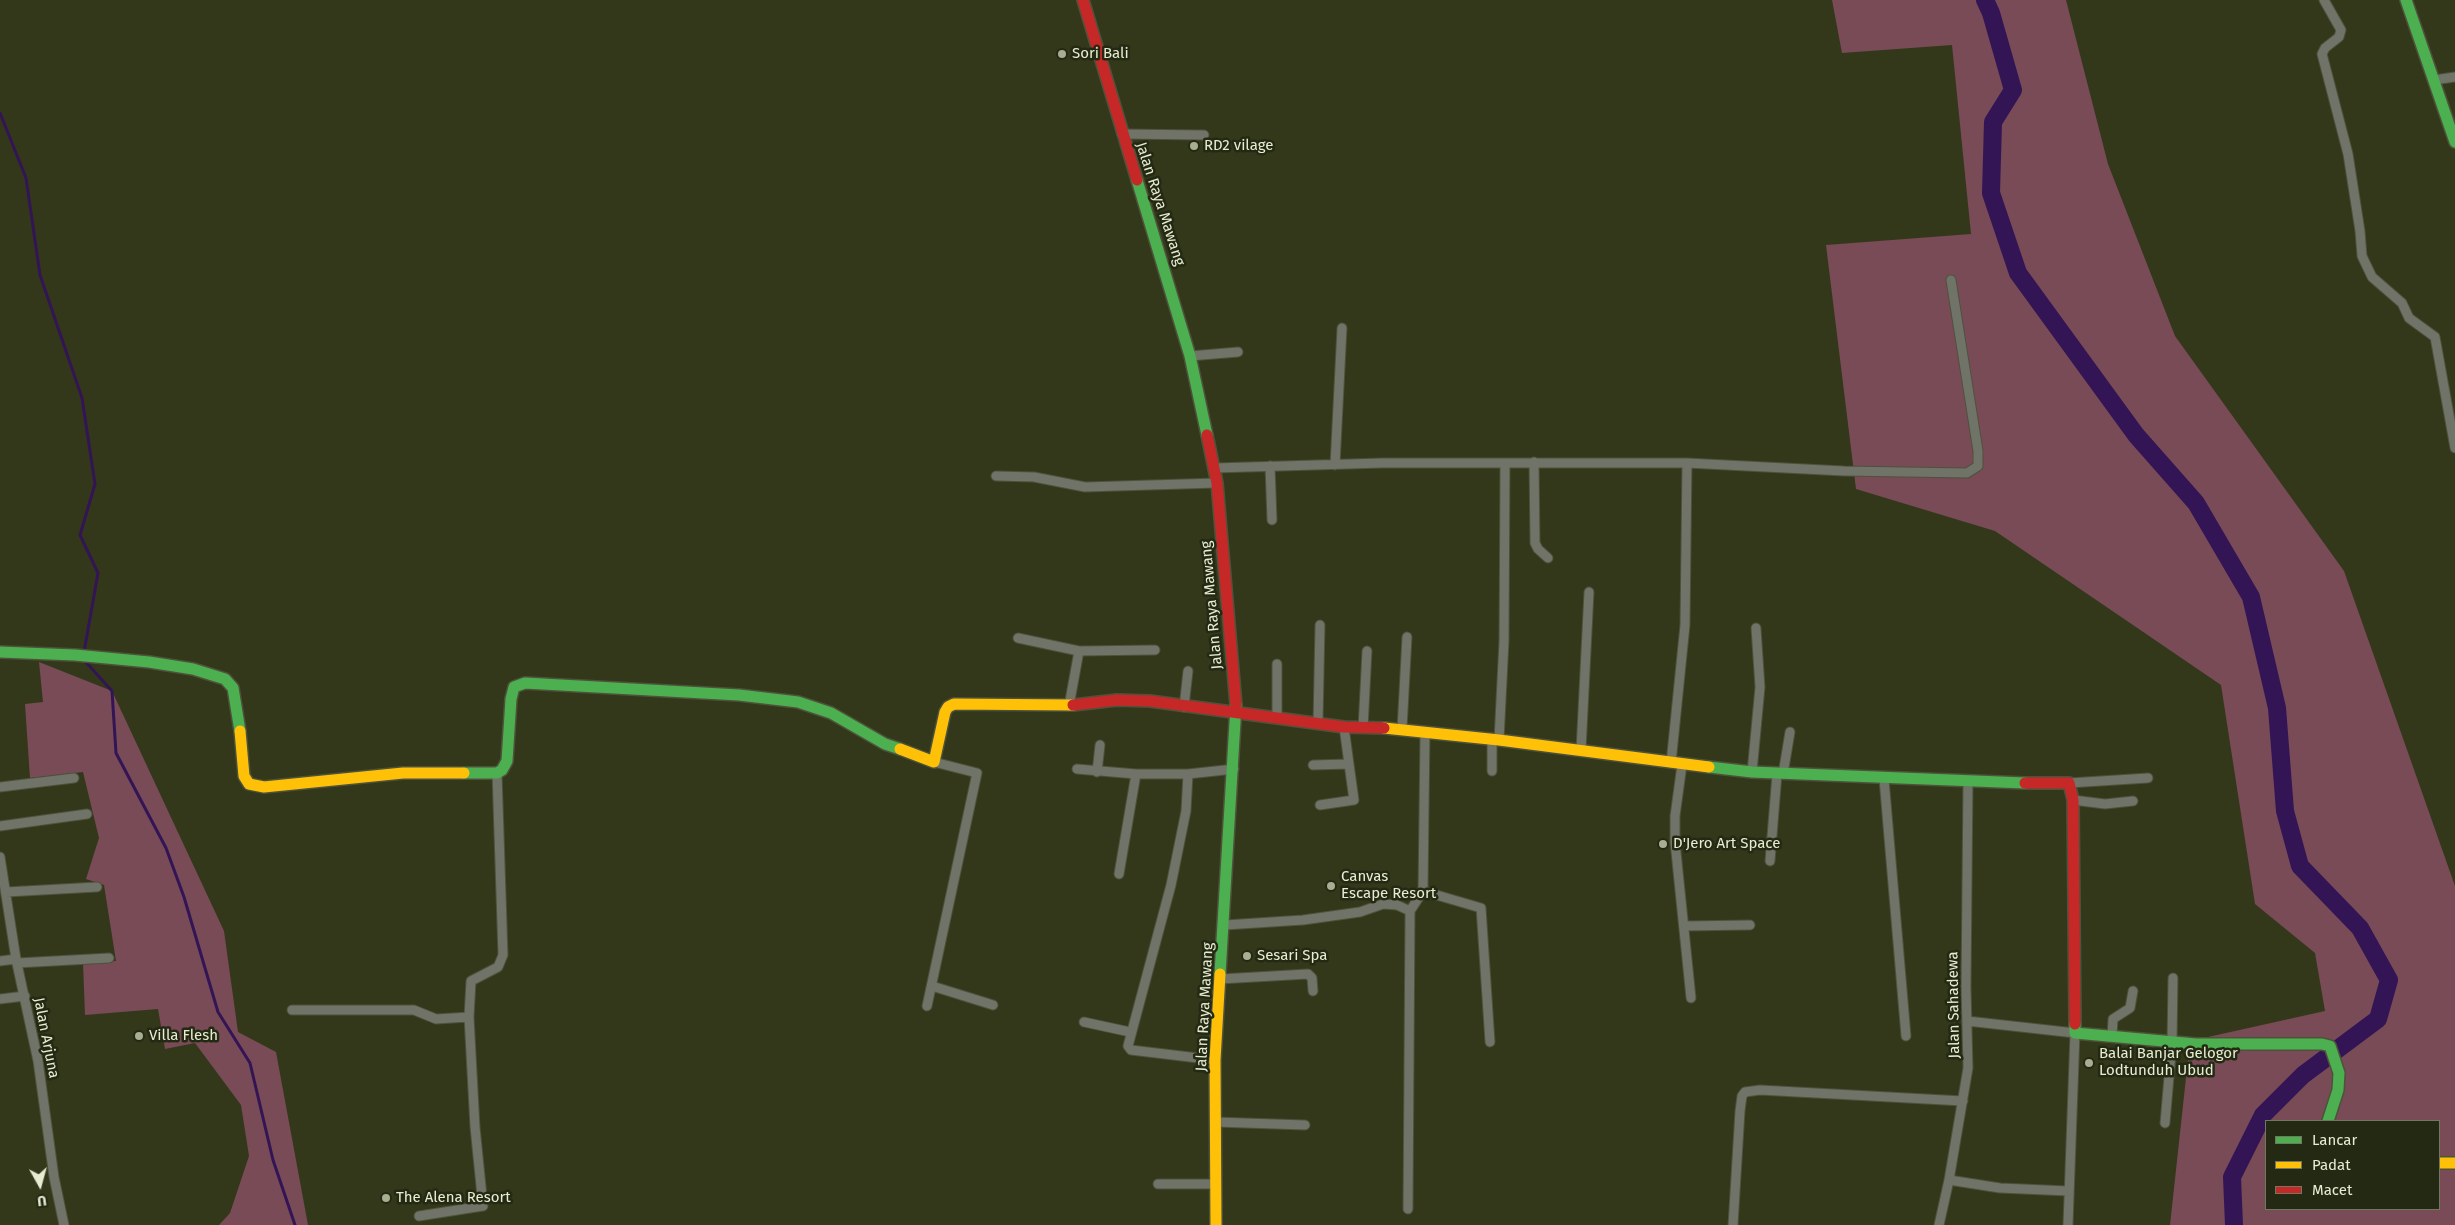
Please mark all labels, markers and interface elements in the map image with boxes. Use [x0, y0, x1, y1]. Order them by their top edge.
place label: Sori Bali [1072, 45, 1129, 63]
marker: Sori Bali [1056, 48, 1068, 60]
place label: RD2 vilage [1204, 137, 1273, 155]
street label: Jalan Raya Mawang [1132, 140, 1188, 268]
marker: RD2 vilage [1188, 140, 1200, 152]
street label: Jalan Raya Mawang [1197, 540, 1227, 670]
place label: D'Jero Art Space [1673, 835, 1780, 853]
marker: D'Jero Art Space [1657, 838, 1669, 850]
place label: Canvas Escape Resort [1341, 868, 1436, 903]
marker: Canvas Escape Resort [1325, 880, 1337, 892]
street label: Jalan Raya Mawang [1193, 942, 1217, 1072]
place label: Sesari Spa [1257, 947, 1327, 965]
marker: Sesari Spa [1241, 950, 1253, 962]
street label: Jalan Sahadewa [1944, 951, 1964, 1059]
street label: Jalan Arjuna [29, 996, 63, 1080]
place label: Villa Flesh [149, 1027, 218, 1045]
marker: Villa Flesh [133, 1030, 145, 1042]
place label: Balai Banjar Gelogor Lodtunduh Ubud [2099, 1045, 2238, 1080]
marker: Balai Banjar Gelogor Lodtunduh Ubud [2083, 1057, 2095, 1069]
legend [2265, 1120, 2440, 1210]
text: Lancar [2312, 1131, 2357, 1149]
text: Padat [2312, 1156, 2351, 1174]
north arrow [15, 1160, 65, 1210]
text: Macet [2312, 1181, 2352, 1199]
place label: The Alena Resort [396, 1189, 511, 1207]
text: U [36, 1191, 47, 1209]
marker: The Alena Resort [380, 1192, 392, 1204]

